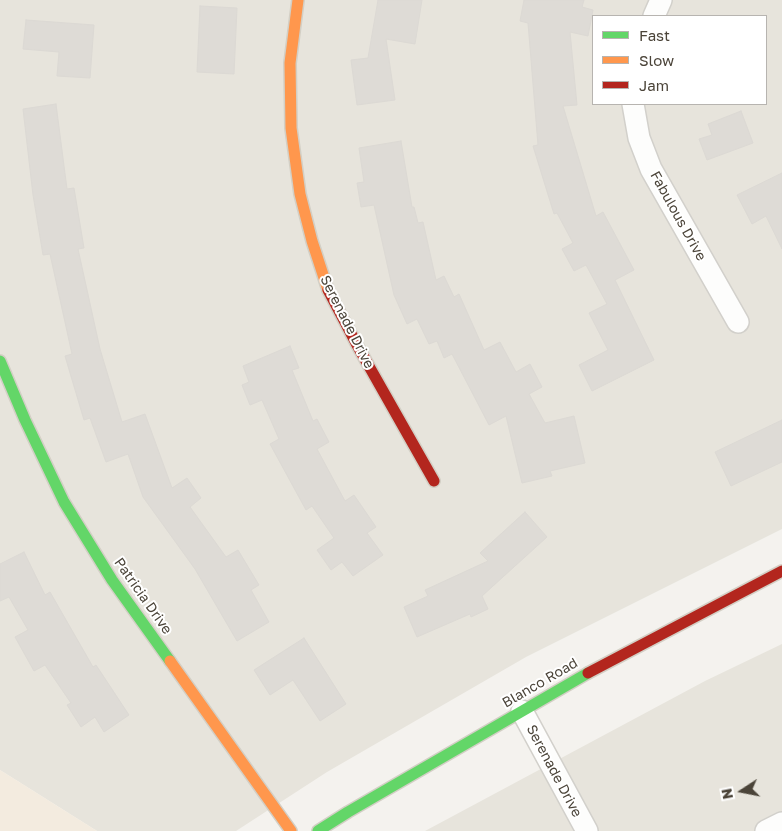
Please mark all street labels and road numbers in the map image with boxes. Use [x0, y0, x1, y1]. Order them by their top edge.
street label: Fabulous Drive [646, 168, 710, 264]
street label: Serenade Drive [316, 273, 378, 371]
street label: Patricia Drive [111, 555, 175, 637]
street label: Blanco Road [499, 655, 581, 711]
street label: Serenade Drive [523, 722, 585, 820]

